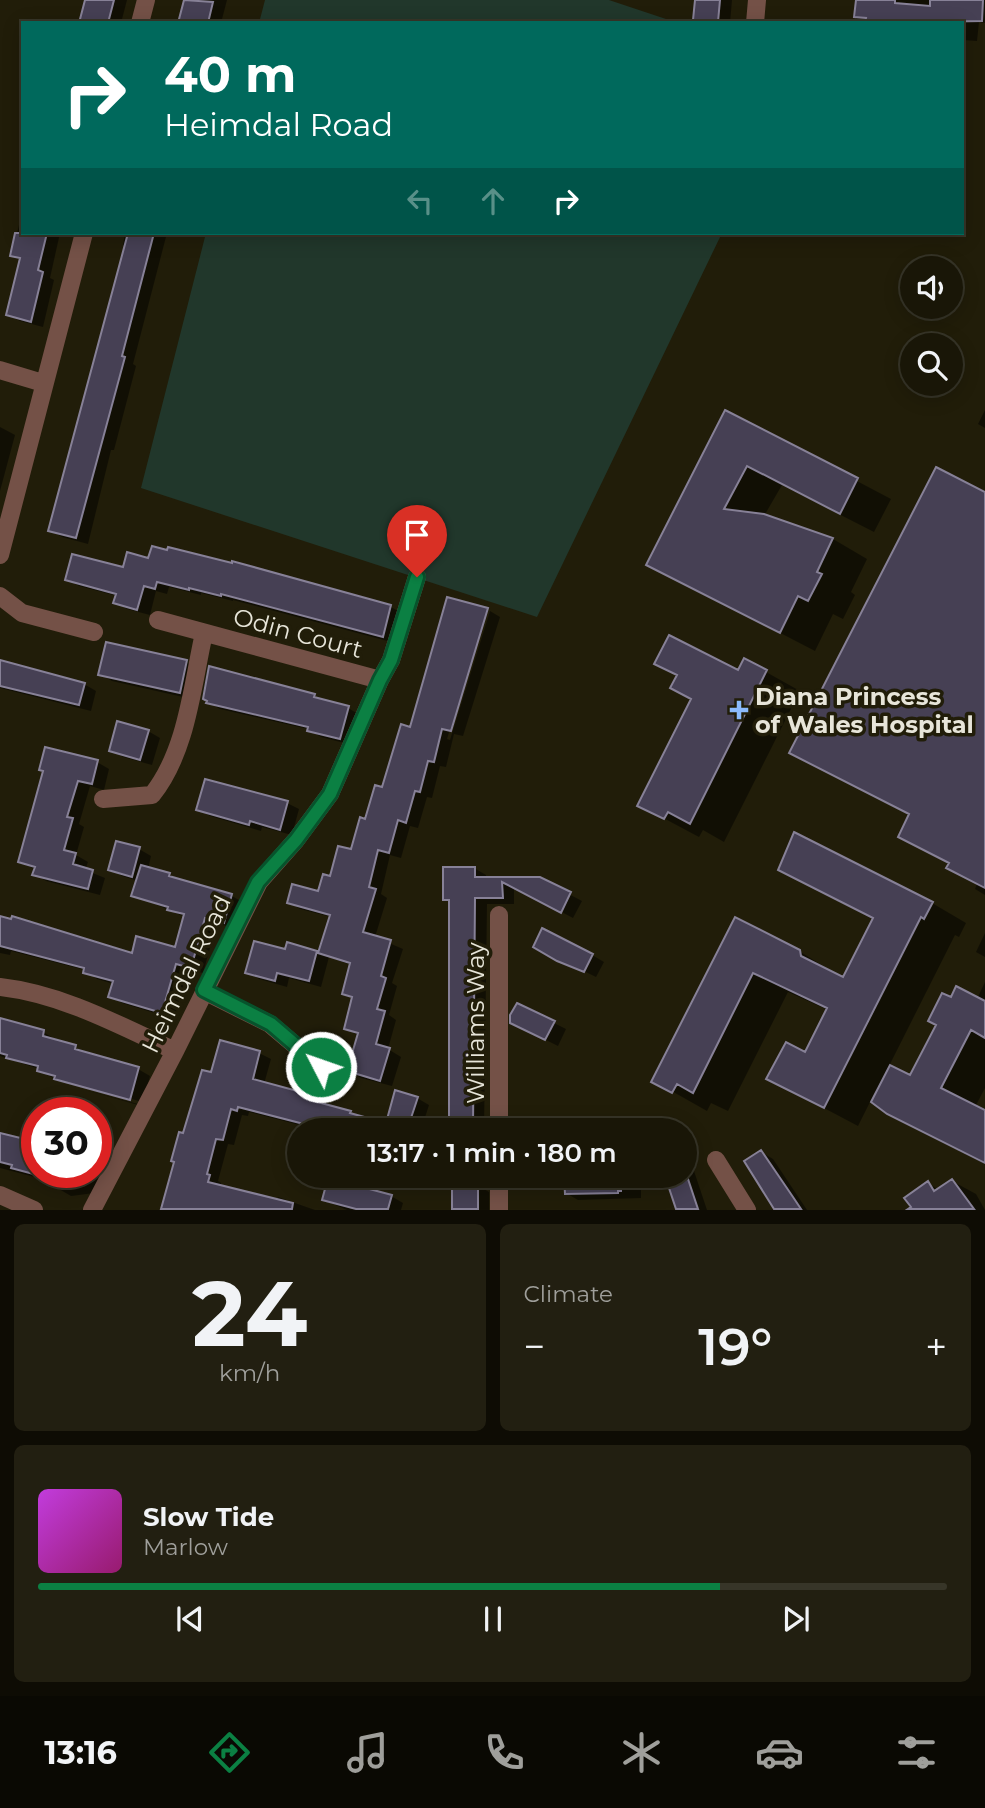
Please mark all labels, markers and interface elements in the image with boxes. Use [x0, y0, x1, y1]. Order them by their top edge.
text: 40 m [164, 45, 296, 104]
icon: right [49, 49, 140, 140]
text: Heimdal Road [164, 105, 393, 144]
icon: left [401, 182, 439, 220]
icon: ahead [474, 182, 512, 220]
icon: right [547, 182, 585, 220]
map controls [900, 256, 963, 396]
button: sound [900, 256, 963, 319]
button: search [900, 333, 963, 396]
pin [387, 505, 447, 577]
icon: arrive [398, 516, 436, 554]
street label: Odin Court [230, 602, 366, 664]
place label: Diana Princess of Wales Hospital [755, 682, 974, 739]
marker: Diana Princess of Wales Hospital [729, 700, 749, 720]
street label: Heimdal Road [135, 890, 237, 1058]
street label: Williams Way [461, 942, 490, 1104]
position arrow [284, 1030, 358, 1104]
speed limit sign: 30 [21, 1097, 112, 1188]
text: 13:17 · 1 min · 180 m [367, 1137, 617, 1169]
text: 24 [192, 1258, 307, 1369]
text: Climate [524, 1280, 613, 1308]
text: 19° [698, 1315, 772, 1378]
text: − [524, 1323, 545, 1370]
text: + [925, 1323, 947, 1370]
text: km/h [219, 1359, 280, 1387]
text: Slow Tide [143, 1501, 274, 1533]
text: Marlow [143, 1533, 228, 1561]
icon: previous [171, 1600, 209, 1638]
icon: pause [474, 1600, 512, 1638]
icon: next [777, 1600, 815, 1638]
icon: directions [205, 1728, 254, 1777]
icon: music [343, 1728, 392, 1777]
icon: phone [480, 1728, 529, 1777]
icon: climate [617, 1728, 666, 1777]
icon: car [755, 1728, 804, 1777]
icon: filters [892, 1728, 941, 1777]
text: 13:16 [44, 1733, 117, 1772]

